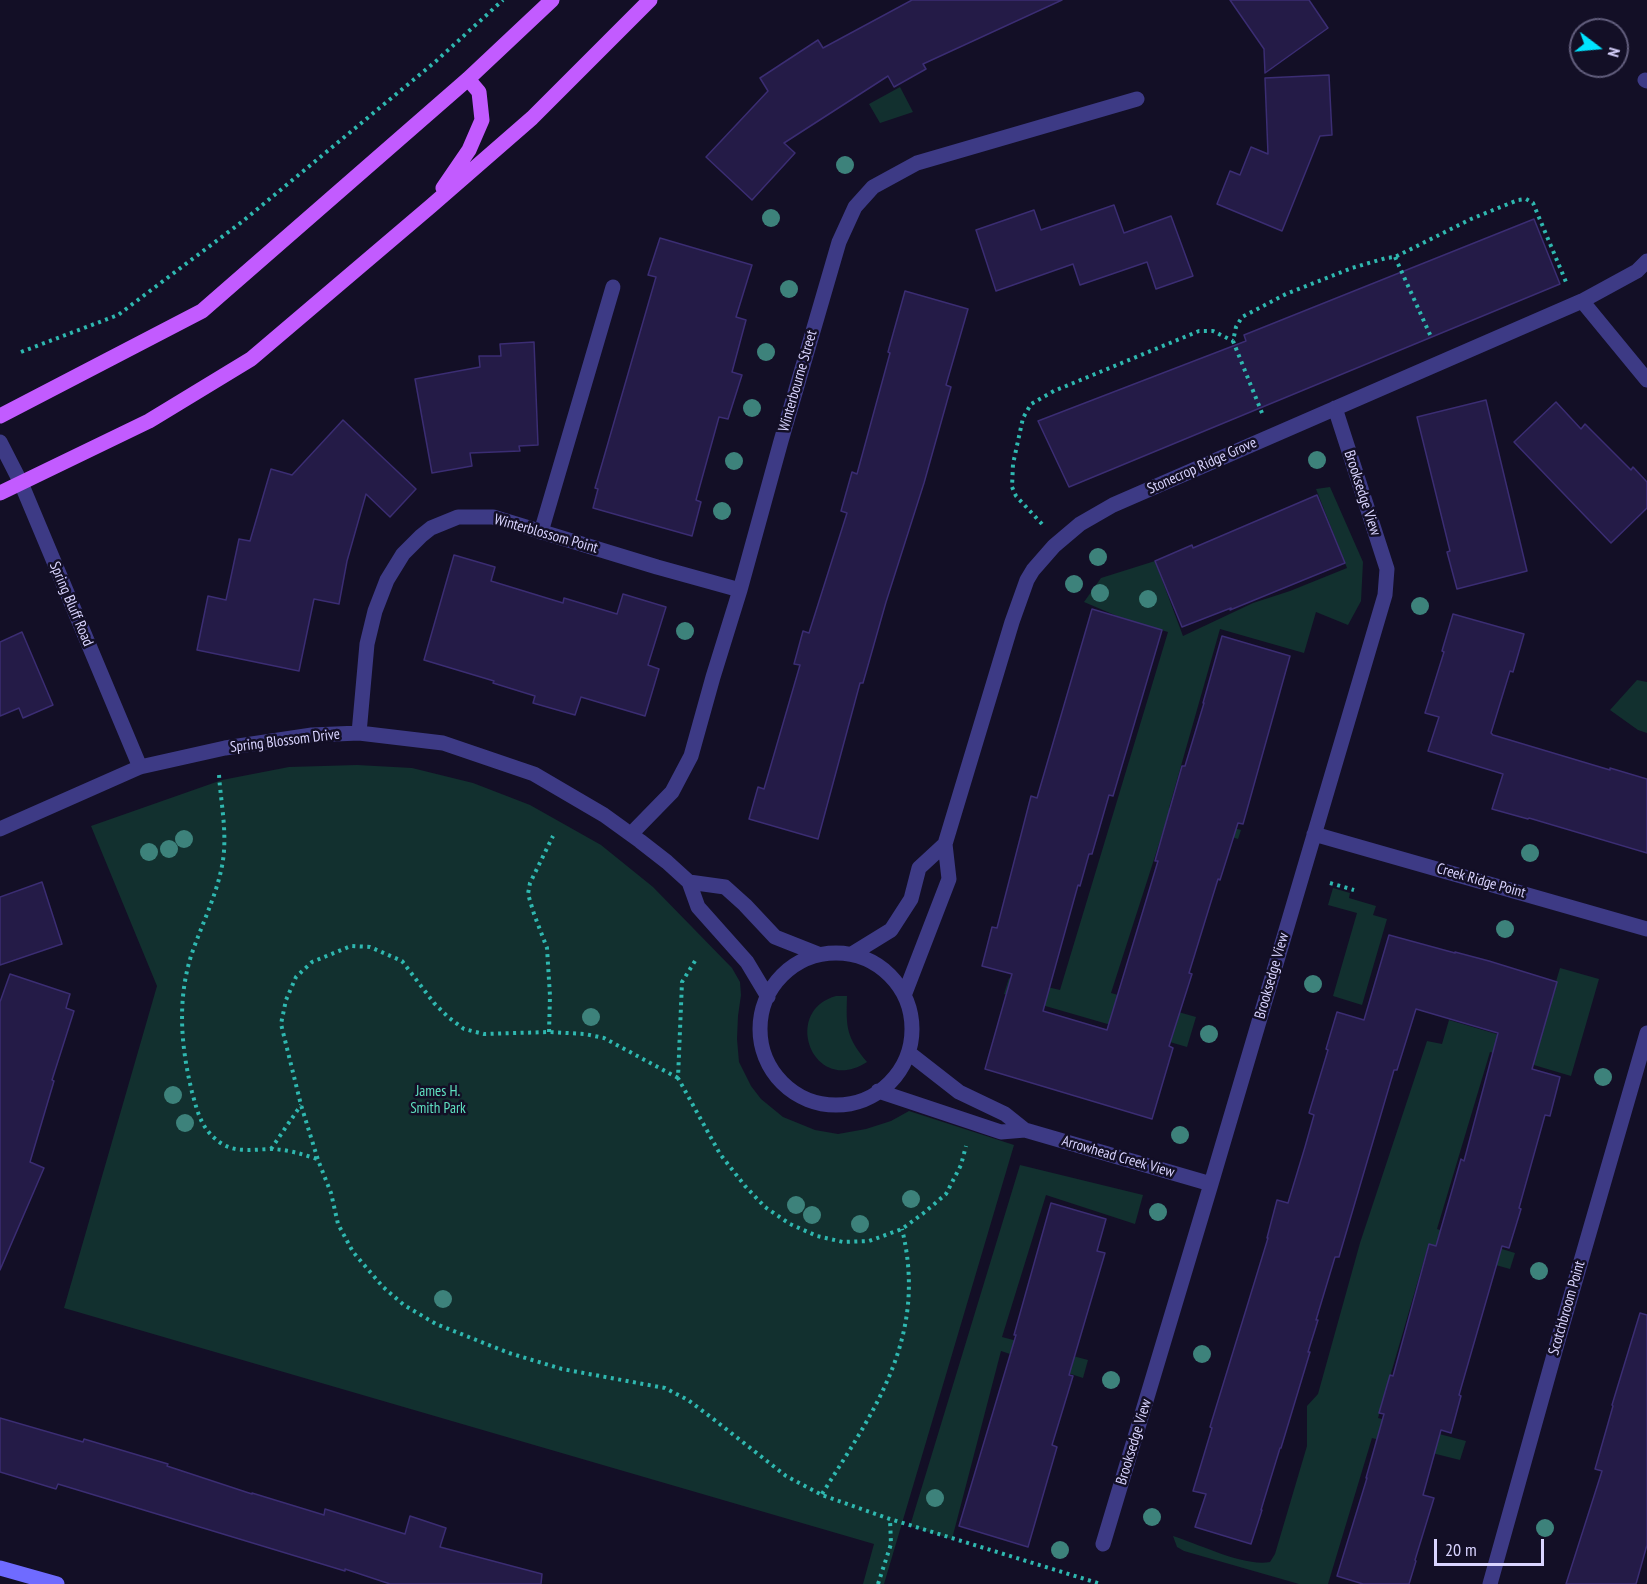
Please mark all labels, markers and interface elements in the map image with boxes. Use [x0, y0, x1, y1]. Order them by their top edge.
north arrow [1569, 18, 1629, 78]
text: N [1604, 45, 1625, 59]
street label: Winterbourne Street [775, 328, 821, 434]
street label: Stonecrop Ridge Grove [1145, 434, 1259, 498]
street label: Brooksedge View [1340, 448, 1384, 538]
street label: Winterblossom Point [492, 511, 600, 557]
street label: Spring Bluff Road [45, 559, 97, 649]
street label: Spring Blossom Drive [229, 725, 341, 757]
street label: Creek Ridge Point [1434, 860, 1528, 902]
street label: Brooksedge View [1251, 931, 1293, 1021]
park label: James H. Smith Park [410, 1083, 466, 1118]
street label: Arrowhead Creek View [1060, 1132, 1176, 1182]
street label: Scotchbroom Point [1545, 1259, 1589, 1357]
street label: Brooksedge View [1112, 1397, 1156, 1487]
scale bar [1437, 1527, 1546, 1565]
text: 20 m [1445, 1538, 1477, 1561]

